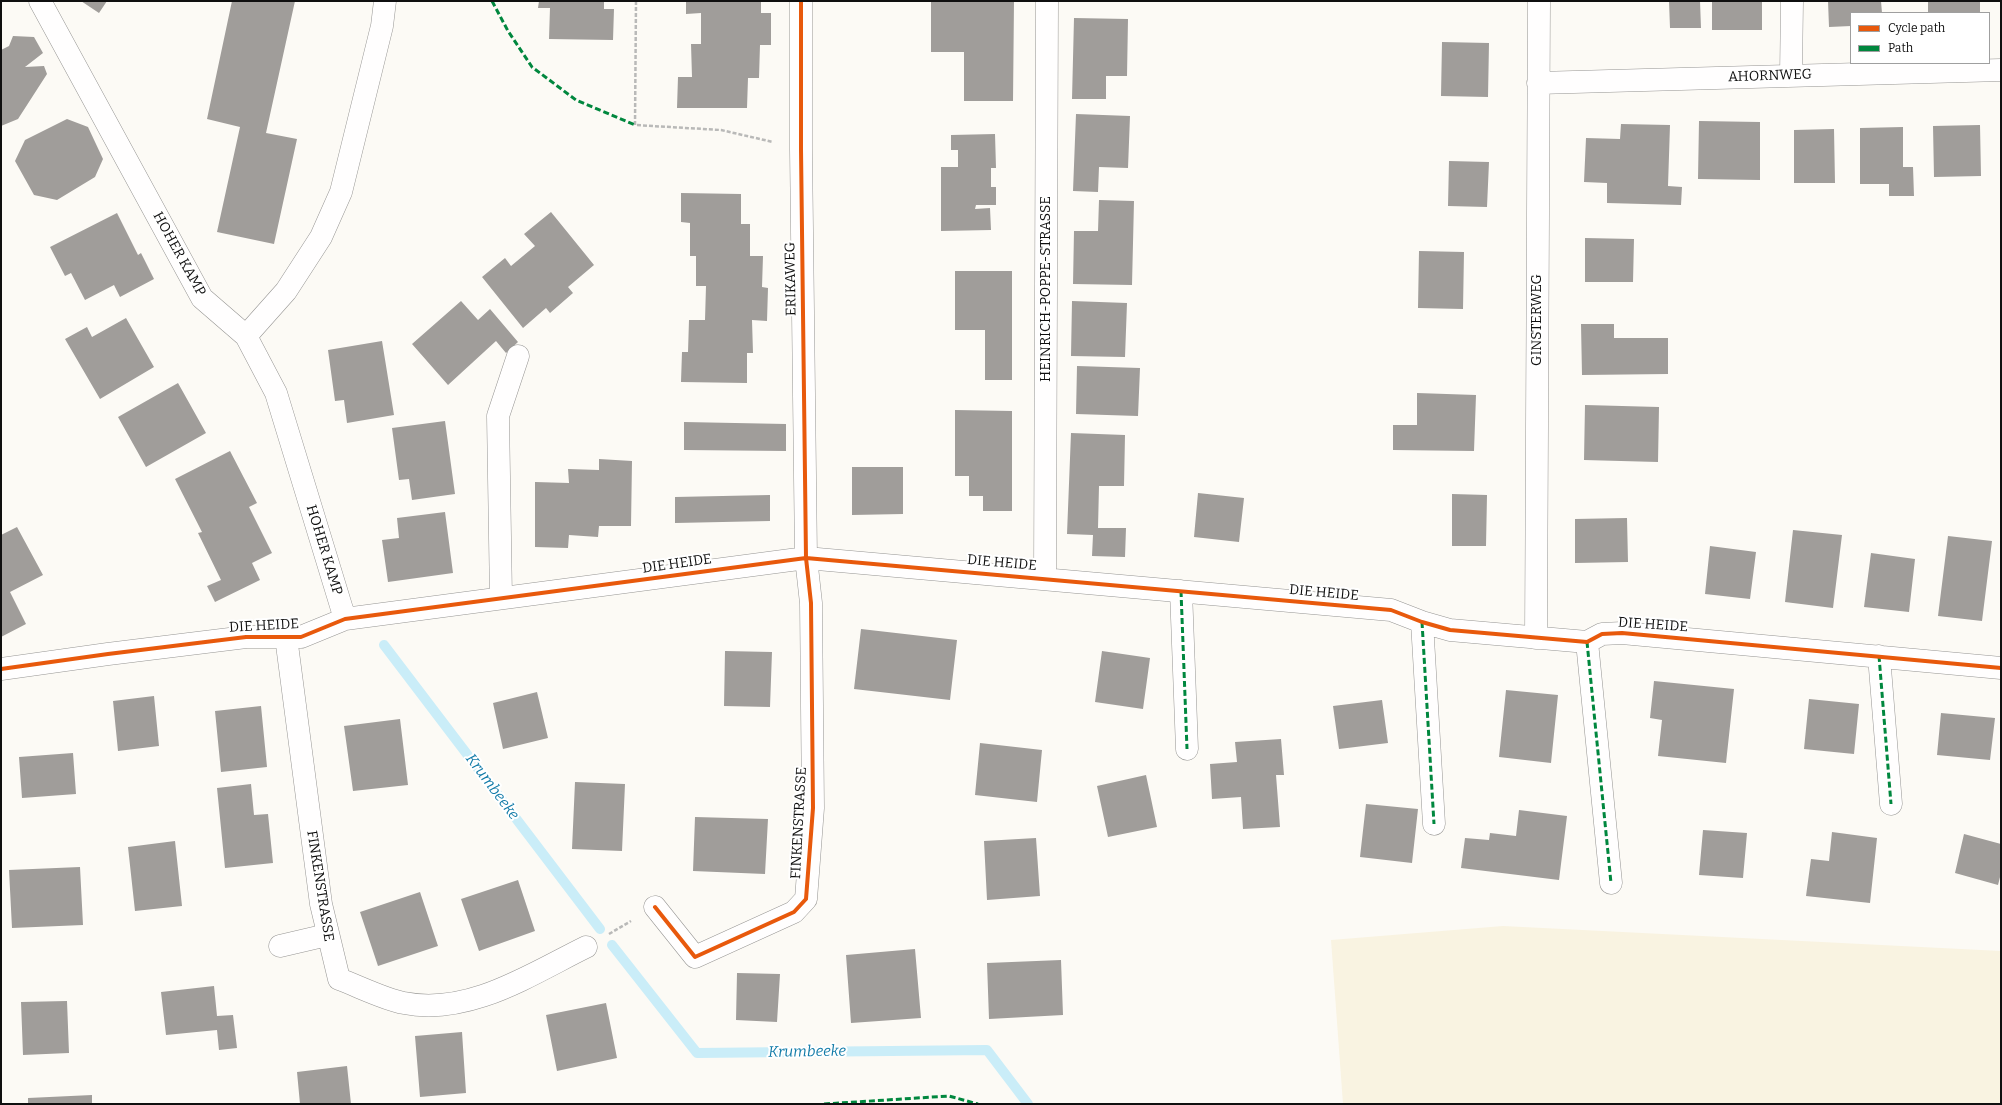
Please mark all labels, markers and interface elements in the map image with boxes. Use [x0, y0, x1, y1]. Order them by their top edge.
legend [1850, 12, 1990, 64]
text: Cycle path [1888, 21, 1945, 35]
text: Path [1888, 41, 1913, 55]
street label: AHORNWEG [1728, 66, 1812, 86]
street label: HEINRICH-POPPE-STRASSE [1038, 196, 1054, 382]
street label: HOHER KAMP [149, 209, 209, 299]
street label: ERIKAWEG [782, 242, 800, 316]
street label: GINSTERWEG [1529, 274, 1545, 366]
street label: HOHER KAMP [302, 503, 346, 597]
street label: DIE HEIDE [641, 551, 713, 577]
street label: DIE HEIDE [966, 552, 1038, 574]
street label: DIE HEIDE [1288, 582, 1360, 604]
street label: DIE HEIDE [1618, 614, 1688, 636]
street label: DIE HEIDE [229, 616, 299, 636]
water label: Krumbeeke [461, 751, 523, 823]
street label: FINKENSTRASSE [788, 767, 810, 879]
street label: FINKENSTRASSE [303, 829, 337, 943]
water label: Krumbeeke [768, 1042, 846, 1062]

